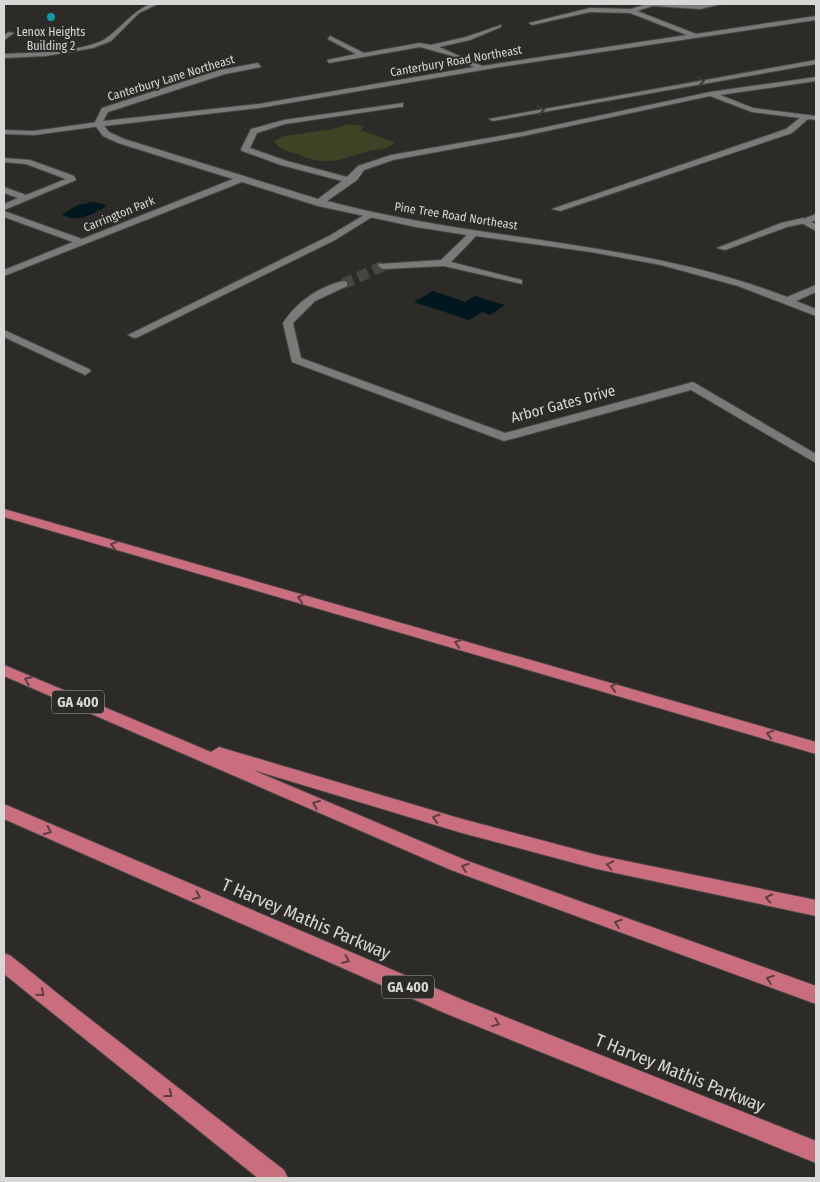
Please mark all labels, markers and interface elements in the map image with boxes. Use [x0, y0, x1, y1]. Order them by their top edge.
marker: Lenox Heights Building 2 [45, 11, 57, 23]
place label: Lenox Heights Building 2 [17, 25, 85, 53]
street label: Canterbury Road Northeast [389, 43, 523, 79]
street label: Canterbury Lane Northeast [106, 52, 236, 104]
one-way arrow [696, 76, 705, 86]
one-way arrow [537, 105, 545, 115]
street label: Carrington Park [81, 193, 157, 235]
street label: Pine Tree Road Northeast [393, 199, 519, 233]
street label: Arbor Gates Drive [509, 381, 617, 427]
one-way arrow [111, 540, 119, 550]
one-way arrow [298, 594, 306, 604]
one-way arrow [454, 638, 462, 648]
one-way arrow [24, 676, 33, 687]
one-way arrow [610, 683, 619, 693]
road number: GA 400 [52, 690, 104, 714]
one-way arrow [766, 730, 774, 740]
one-way arrow [312, 799, 321, 810]
one-way arrow [432, 814, 440, 824]
one-way arrow [43, 824, 52, 835]
one-way arrow [605, 860, 614, 870]
one-way arrow [461, 863, 470, 873]
street label: T Harvey Mathis Parkway [218, 873, 394, 965]
one-way arrow [192, 890, 201, 901]
one-way arrow [764, 893, 773, 904]
one-way arrow [614, 919, 623, 929]
one-way arrow [341, 954, 350, 965]
one-way arrow [767, 975, 775, 985]
road number: GA 400 [382, 976, 434, 999]
one-way arrow [35, 988, 44, 996]
one-way arrow [491, 1017, 500, 1028]
street label: T Harvey Mathis Parkway [592, 1029, 768, 1117]
one-way arrow [163, 1089, 172, 1098]

